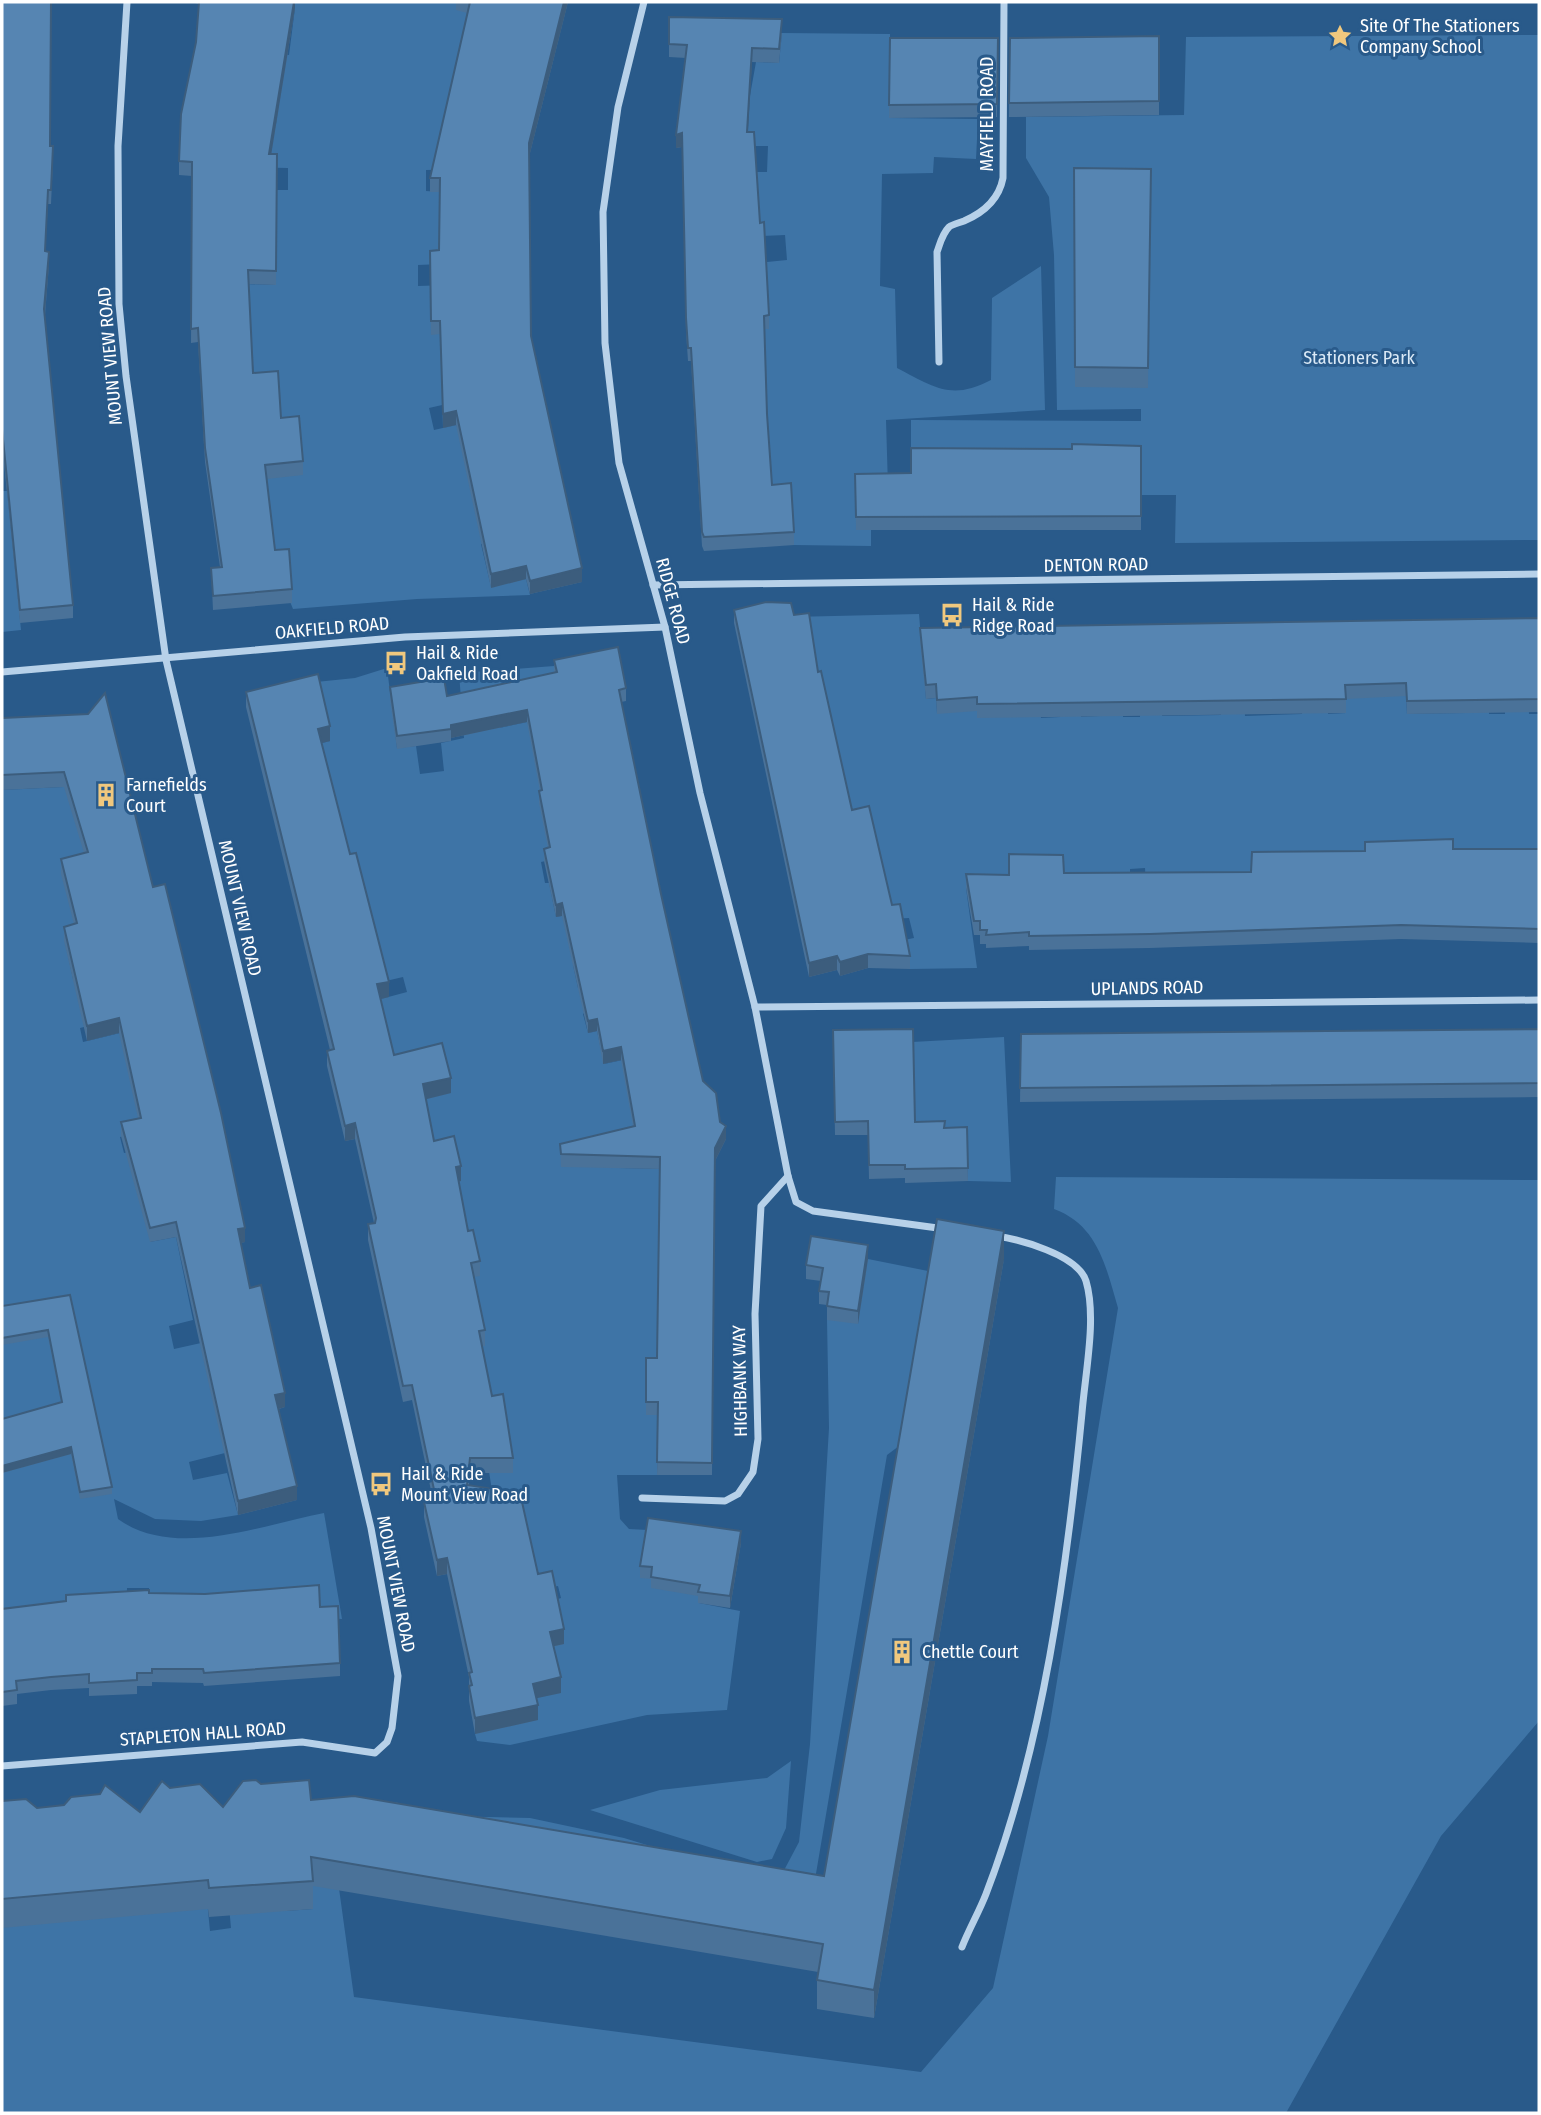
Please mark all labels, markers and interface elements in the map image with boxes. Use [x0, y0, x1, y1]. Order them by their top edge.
place label: Site Of The Stationers Company School [1360, 15, 1520, 58]
place icon: Site Of The Stationers Company School [1326, 22, 1354, 50]
street label: MAYFIELD ROAD [976, 57, 998, 171]
street label: MOUNT VIEW ROAD [93, 286, 127, 426]
park label: Stationers Park [1303, 347, 1415, 369]
street label: DENTON ROAD [1043, 553, 1149, 577]
street label: RIDGE ROAD [651, 555, 695, 647]
place label: Hail & Ride Ridge Road [972, 594, 1055, 637]
bus stop icon: Hail & Ride Ridge Road [938, 601, 966, 629]
street label: OAKFIELD ROAD [274, 612, 390, 644]
place label: Hail & Ride Oakfield Road [416, 642, 519, 685]
bus stop icon: Hail & Ride Oakfield Road [382, 649, 410, 677]
place label: Farnefields Court [126, 774, 207, 817]
building icon: Farnefields Court [92, 781, 120, 809]
street label: MOUNT VIEW ROAD [214, 838, 266, 978]
street label: UPLANDS ROAD [1090, 976, 1204, 1000]
street label: HIGHBANK WAY [728, 1325, 752, 1437]
place label: Hail & Ride Mount View Road [401, 1463, 528, 1506]
bus stop icon: Hail & Ride Mount View Road [367, 1470, 395, 1498]
street label: MOUNT VIEW ROAD [372, 1514, 420, 1654]
building icon: Chettle Court [888, 1638, 916, 1666]
place label: Chettle Court [922, 1641, 1019, 1663]
street label: STAPLETON HALL ROAD [119, 1717, 287, 1751]

